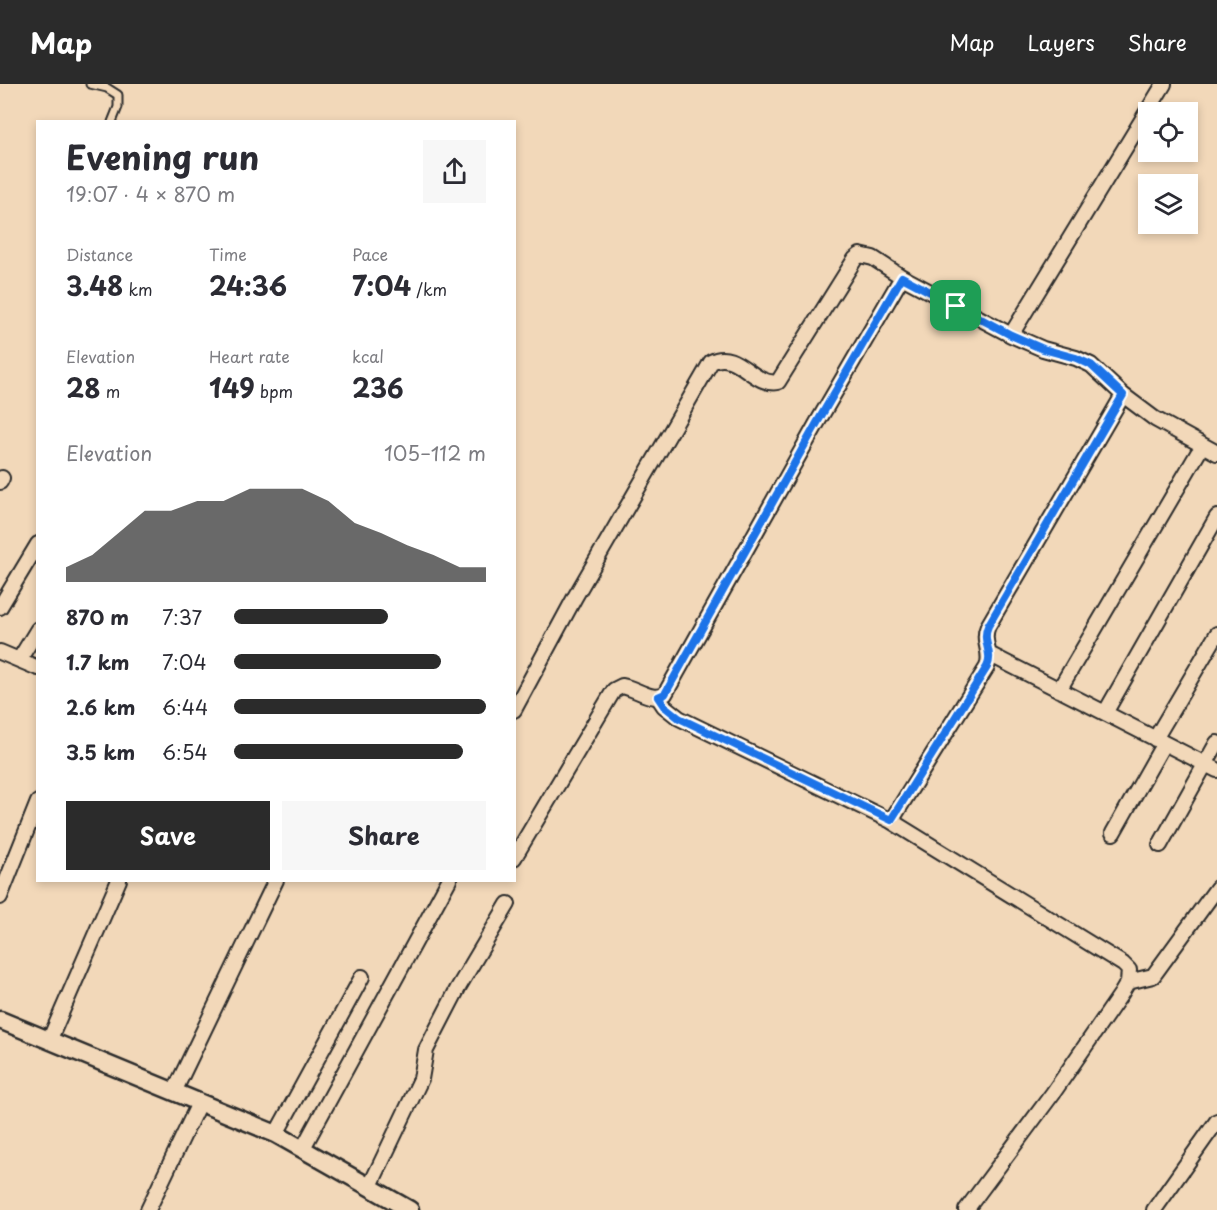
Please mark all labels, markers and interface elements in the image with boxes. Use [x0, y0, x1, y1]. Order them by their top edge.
text: Map [30, 21, 92, 64]
text: Map [950, 26, 994, 58]
text: Layers [1027, 26, 1095, 58]
text: Share [1128, 26, 1187, 58]
map controls [1138, 102, 1198, 234]
button: locate [1138, 102, 1198, 162]
text: Evening run [66, 131, 259, 181]
button: share [423, 140, 486, 203]
button: layers [1138, 174, 1198, 234]
text: 19:07 · 4 × 870 m [66, 179, 235, 209]
text: Distance [66, 242, 133, 266]
text: Time [209, 242, 247, 266]
text: Pace [352, 242, 388, 266]
text: 3.48 [66, 266, 123, 305]
text: 24:36 [209, 266, 287, 305]
text: 7:04 [352, 266, 411, 305]
text: km [123, 277, 153, 301]
text: /km [411, 277, 447, 301]
pin [930, 280, 981, 331]
icon: arrive [939, 289, 972, 322]
text: Elevation [66, 344, 135, 368]
text: Heart rate [209, 344, 290, 368]
text: kcal [352, 344, 384, 368]
text: 28 [66, 368, 101, 407]
text: 149 [209, 368, 255, 407]
text: 236 [352, 368, 404, 407]
text: m [101, 379, 120, 403]
text: bpm [255, 379, 293, 403]
text: Elevation [66, 438, 152, 468]
text: 105–112 m [384, 438, 486, 468]
text: 870 m [66, 602, 129, 632]
text: 7:37 [162, 602, 202, 632]
text: 1.7 km [66, 647, 129, 677]
text: 7:04 [162, 647, 207, 677]
text: 2.6 km [66, 692, 135, 722]
text: 6:44 [162, 692, 208, 722]
text: 3.5 km [66, 737, 135, 767]
text: 6:54 [162, 737, 208, 767]
button: Save [66, 801, 270, 870]
button: Share [282, 801, 486, 870]

